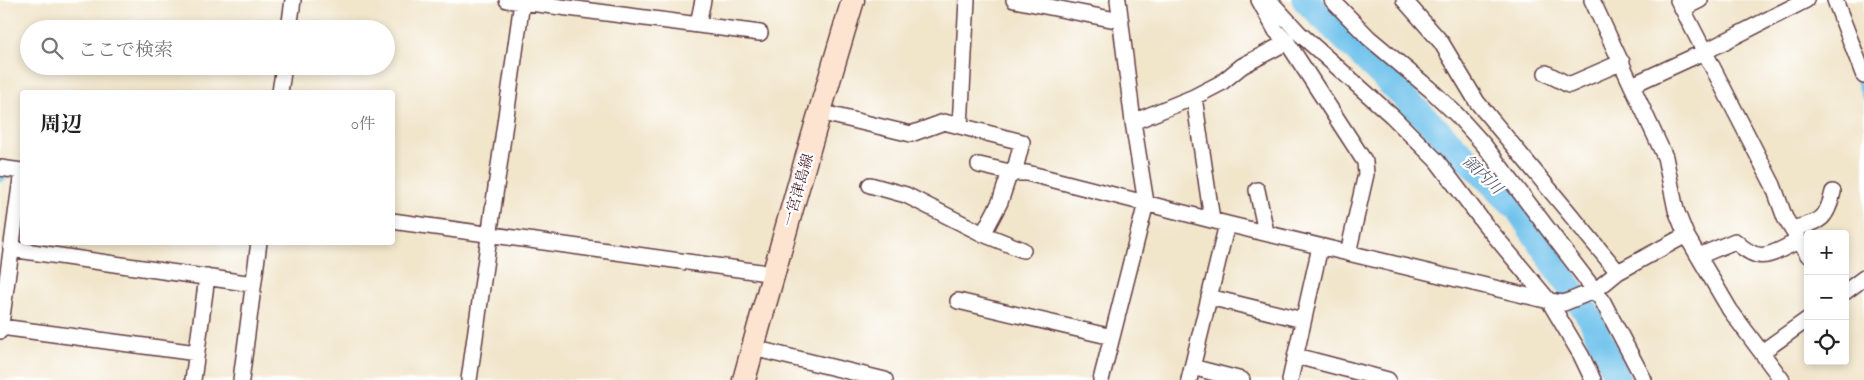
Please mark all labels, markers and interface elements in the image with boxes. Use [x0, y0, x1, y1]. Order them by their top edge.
search box [20, 20, 395, 75]
icon: search [38, 34, 66, 62]
text: ここで検索 [78, 38, 173, 62]
text: 周辺 [40, 111, 82, 138]
text: 0件 [351, 114, 375, 134]
street label: 一宮津島線 [779, 151, 818, 229]
water label: 領内川 [1458, 151, 1508, 200]
map controls [1804, 230, 1849, 365]
button: + [1804, 230, 1849, 275]
button: − [1804, 275, 1849, 320]
button: locate [1804, 320, 1849, 365]

